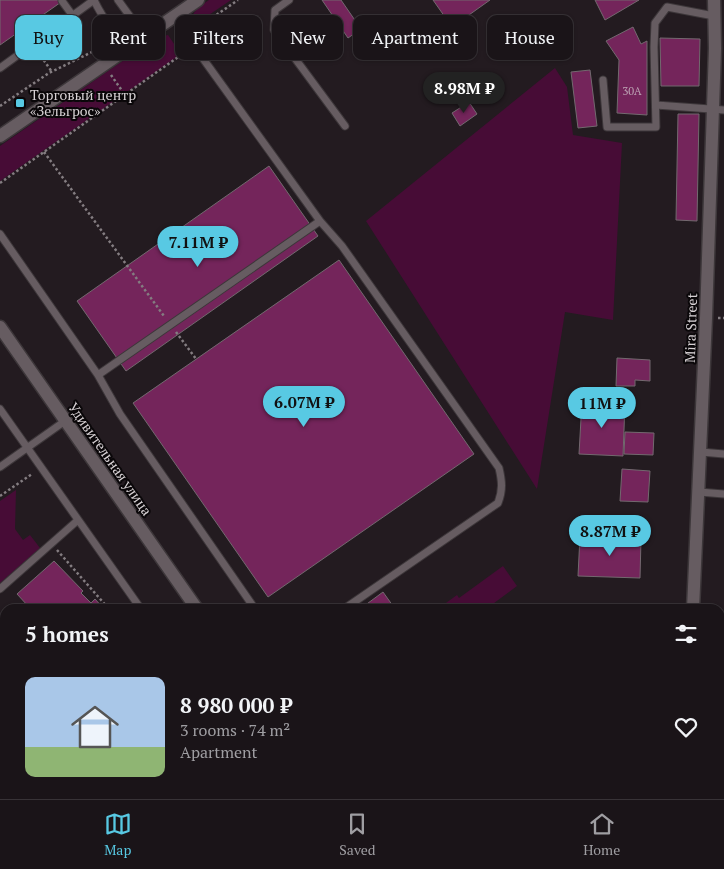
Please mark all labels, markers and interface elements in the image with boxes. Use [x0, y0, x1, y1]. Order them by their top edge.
chip: Buy [15, 15, 82, 60]
chip: Rent [92, 15, 165, 60]
chip: Filters [175, 15, 262, 60]
chip: New [272, 15, 343, 60]
chip: Apartment [353, 15, 477, 60]
chip: House [487, 15, 573, 60]
pin: 8.98M ₽ [418, 72, 510, 114]
text: 8.98M ₽ [434, 77, 494, 99]
house number: 30А [622, 84, 642, 98]
place label: Торговый центр «Зельгрос» [30, 85, 136, 120]
marker: Торговый центр «Зельгрос» [14, 97, 26, 109]
pin: 7.11M ₽ [152, 226, 244, 268]
text: 7.11M ₽ [168, 231, 228, 253]
street label: Mira Street [680, 292, 701, 363]
pin: 6.07M ₽ [258, 386, 350, 428]
pin: 11M ₽ [567, 386, 637, 429]
text: 6.07M ₽ [274, 391, 334, 413]
text: 11M ₽ [579, 392, 625, 414]
street label: Удивительная улица [64, 398, 157, 519]
pin: 8.87M ₽ [564, 514, 656, 557]
text: 8.87M ₽ [580, 520, 640, 542]
text: 5 homes [25, 620, 109, 648]
icon: filters [672, 620, 700, 648]
text: 8 980 000 ₽ [180, 691, 292, 719]
icon: home [65, 697, 125, 757]
icon: heart [672, 713, 700, 741]
text: 3 rooms · 74 m² [180, 719, 290, 741]
text: Apartment [180, 741, 257, 763]
tab: Map [104, 810, 132, 859]
tab: Saved [339, 810, 376, 859]
tab: Home [583, 810, 620, 859]

